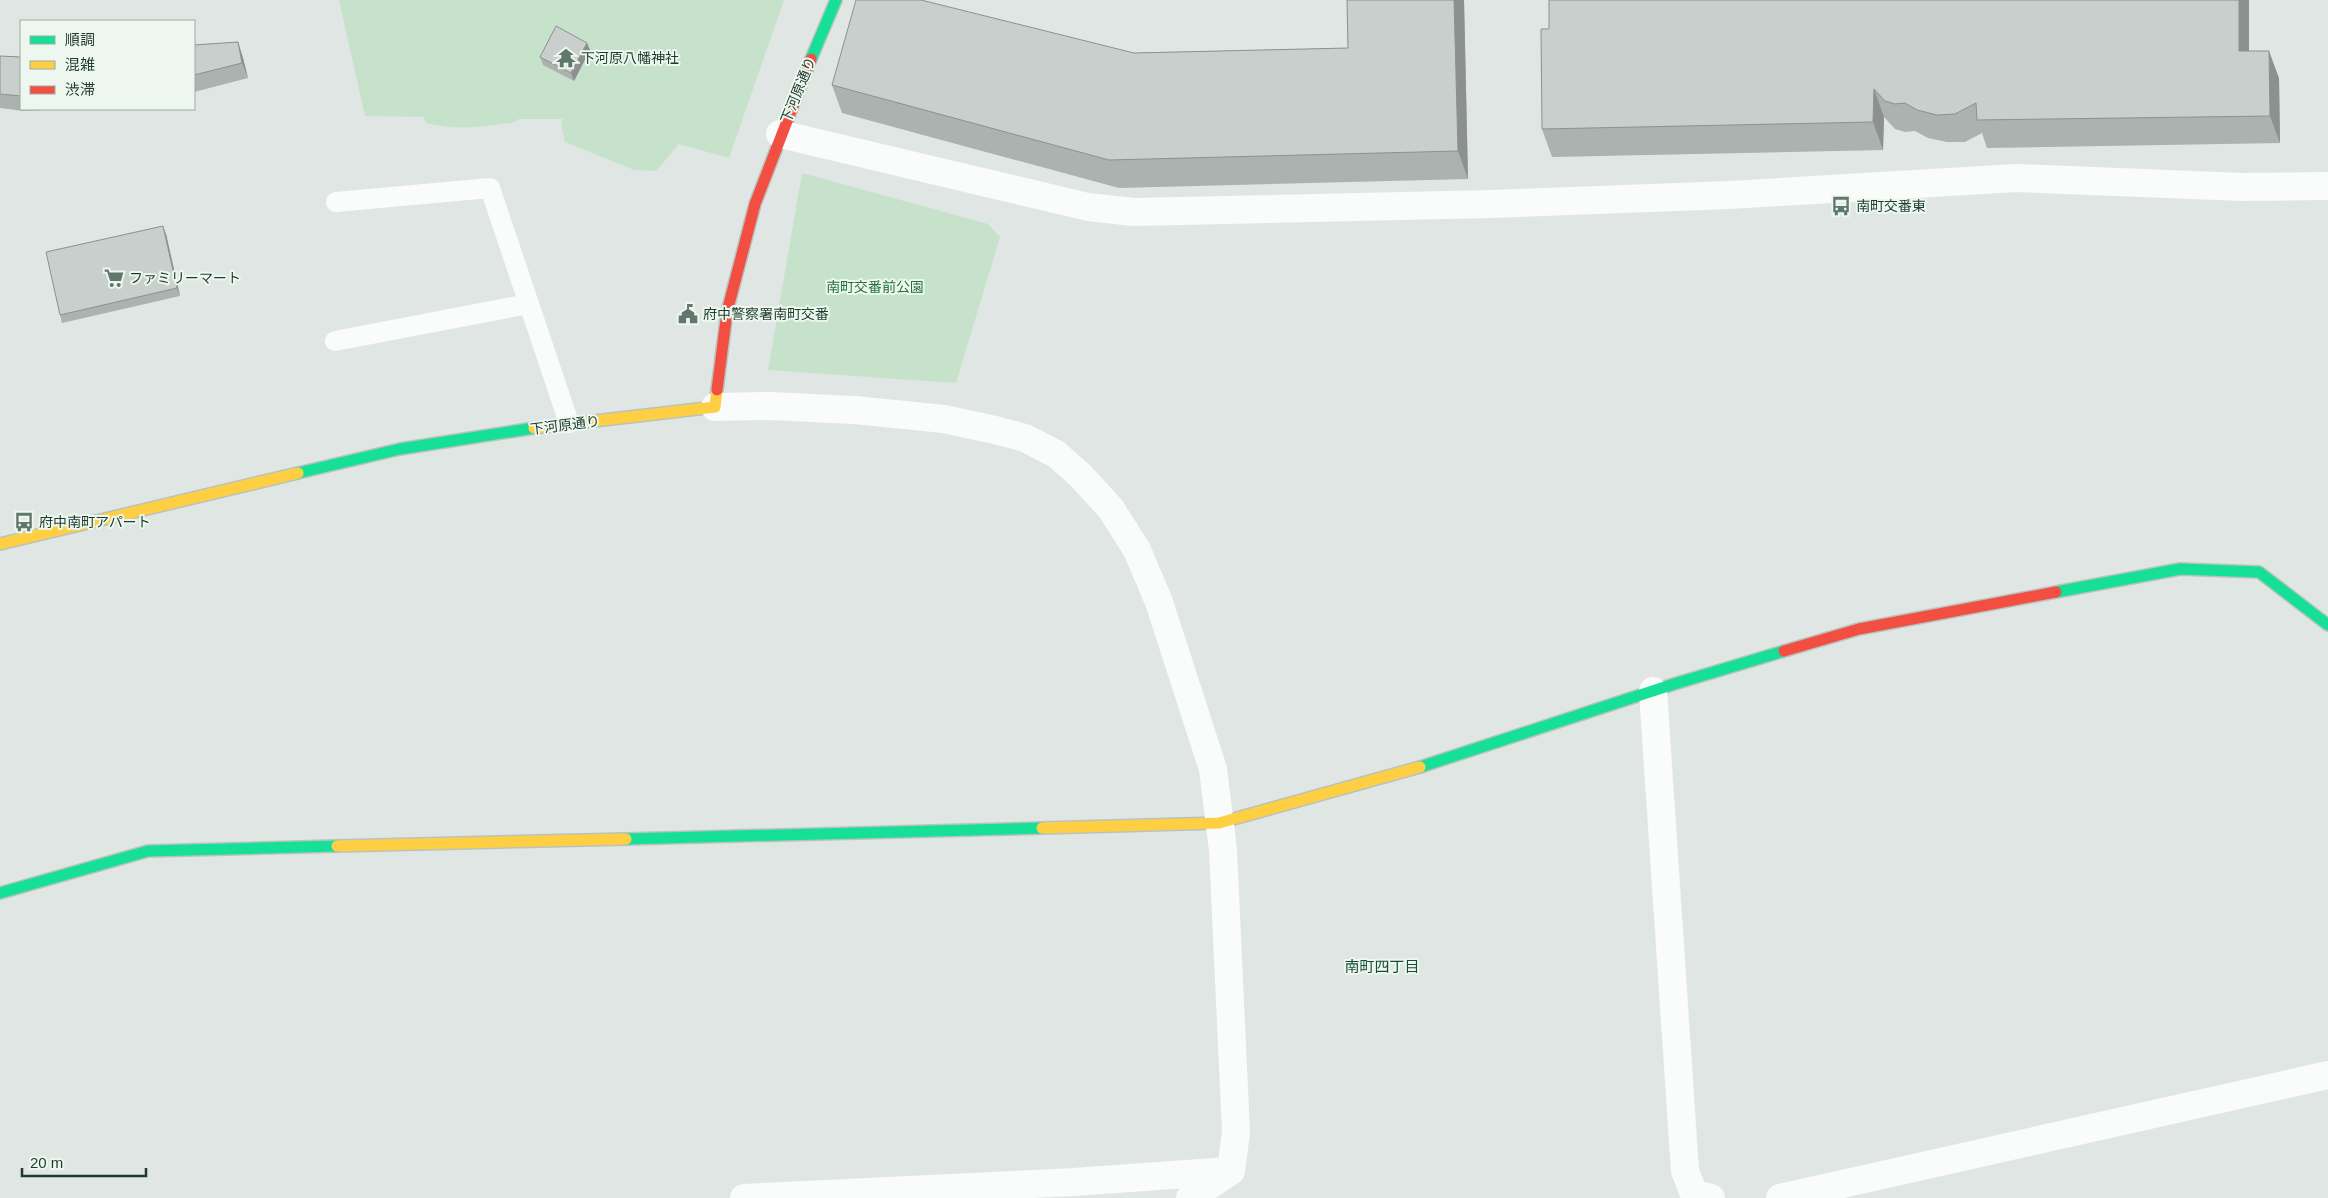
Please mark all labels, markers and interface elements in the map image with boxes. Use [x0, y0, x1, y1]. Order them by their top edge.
legend [20, 20, 195, 110]
text: 順調 [65, 31, 95, 48]
temple icon: 下河原八幡神社 [555, 47, 577, 69]
place label: 下河原八幡神社 [581, 50, 679, 66]
street label: 下河原通り [777, 55, 819, 125]
text: 混雑 [65, 56, 95, 73]
text: 渋滞 [65, 81, 95, 98]
bus stop icon: 南町交番東 [1830, 195, 1852, 217]
place label: 南町交番東 [1856, 198, 1926, 214]
supermarket icon: ファミリーマート [103, 267, 125, 289]
place label: ファミリーマート [129, 270, 241, 286]
park label: 南町交番前公園 [826, 279, 924, 295]
public building icon: 府中警察署南町交番 [677, 303, 699, 325]
place label: 府中警察署南町交番 [703, 306, 829, 322]
street label: 下河原通り [529, 413, 601, 437]
bus stop icon: 府中南町アパート [13, 511, 35, 533]
place label: 府中南町アパート [39, 514, 151, 530]
district label: 南町四丁目 [1344, 958, 1420, 975]
scale bar [22, 1146, 146, 1178]
text: 20 m [30, 1154, 63, 1171]

